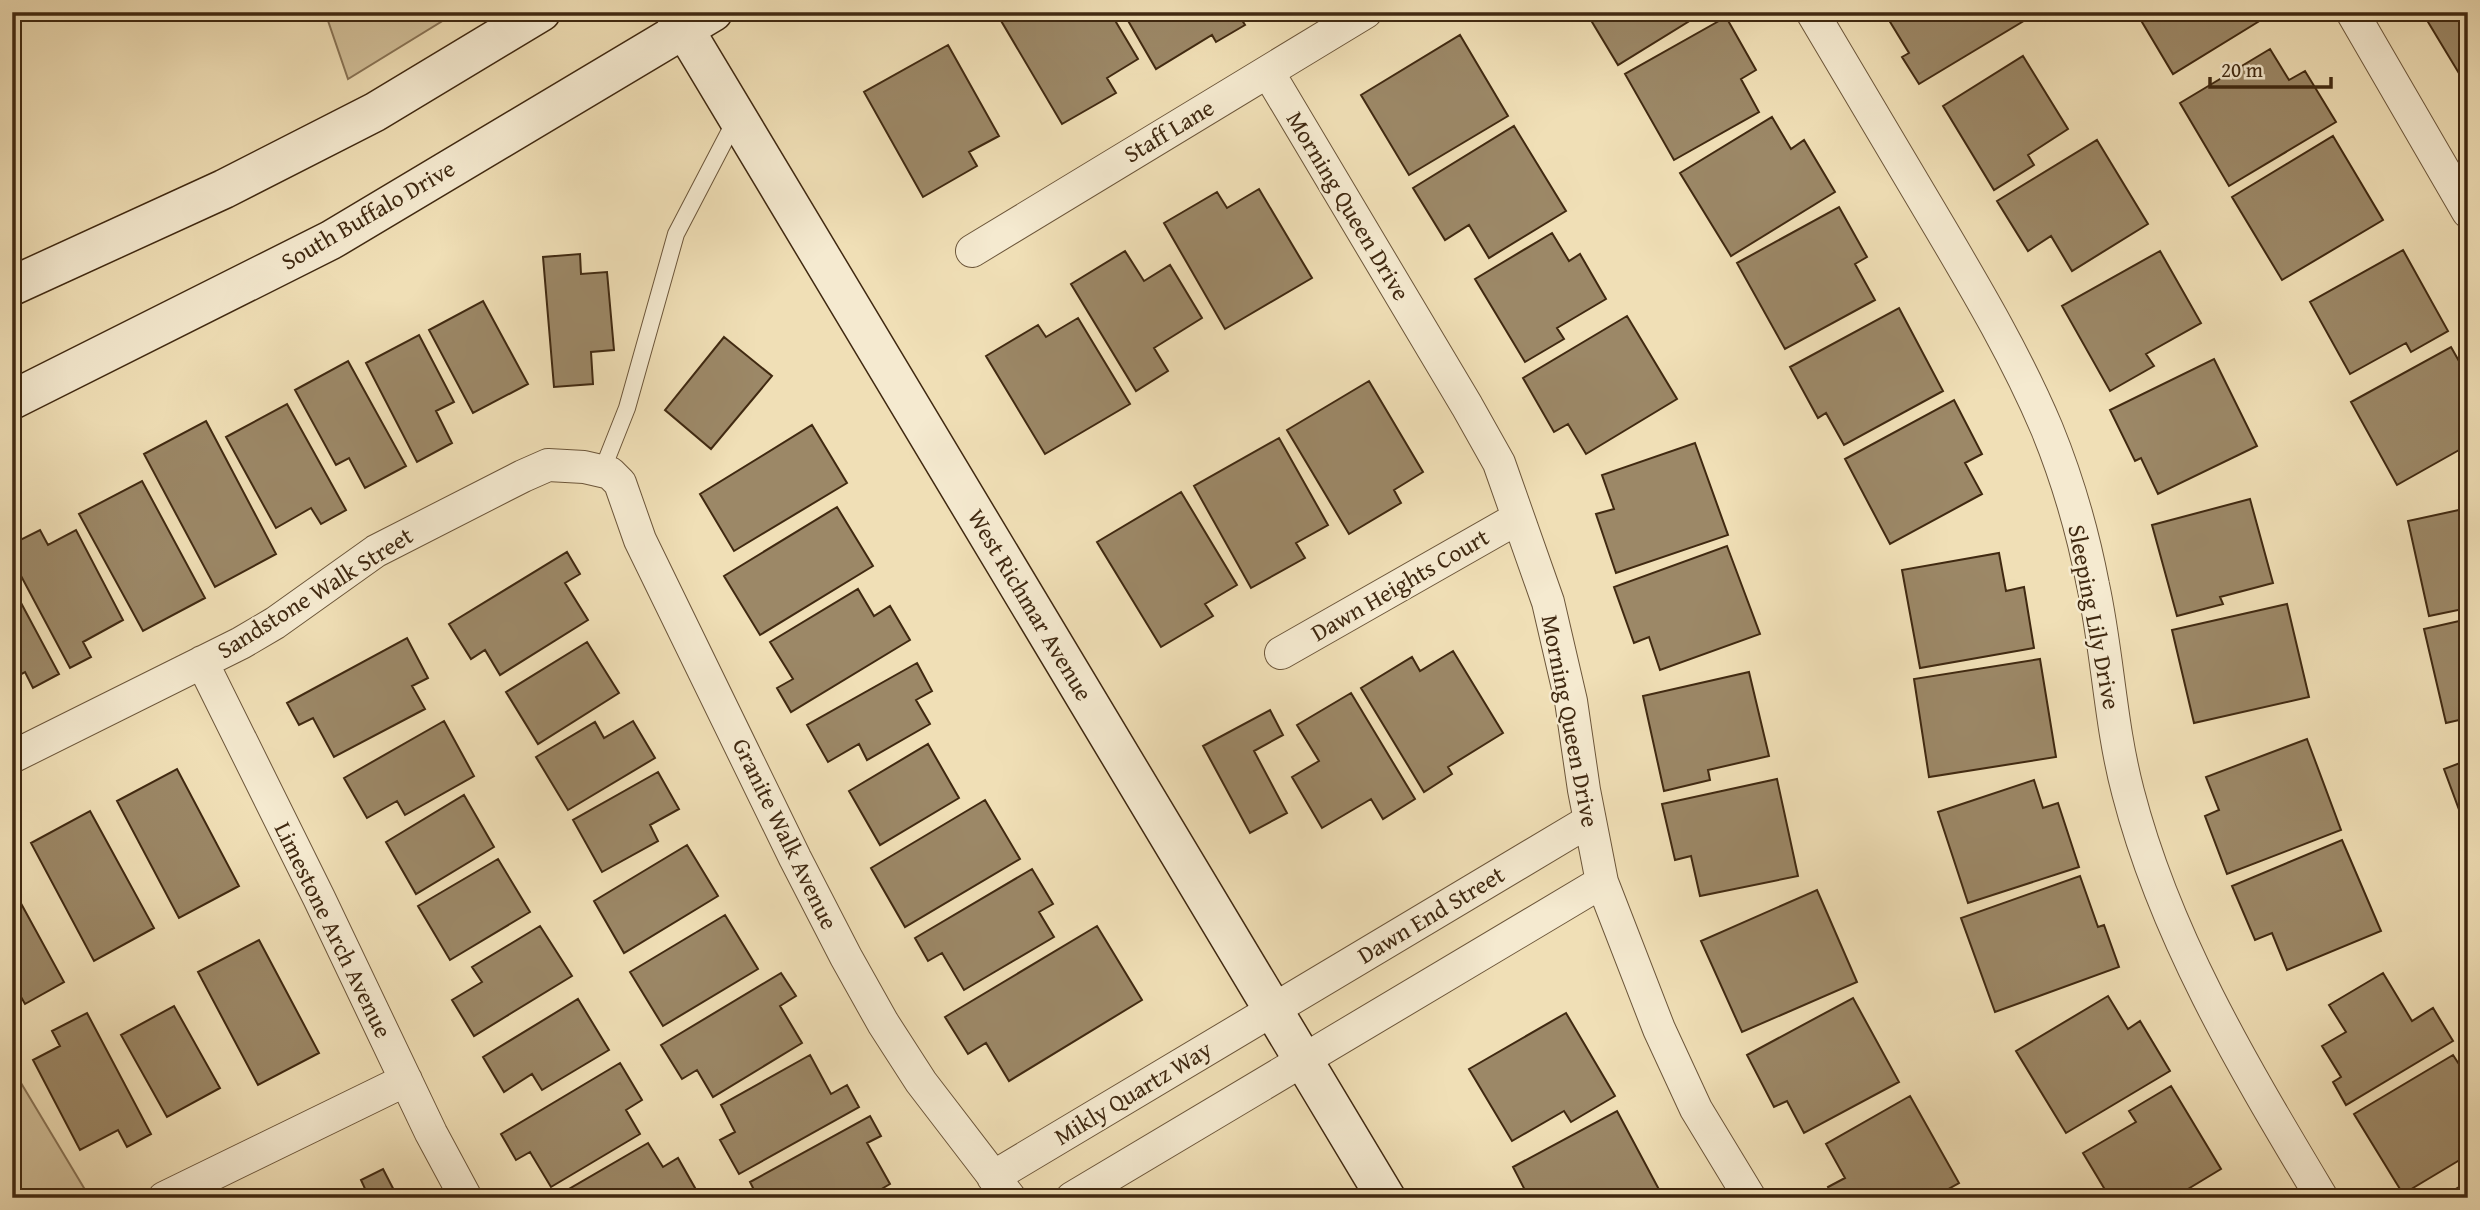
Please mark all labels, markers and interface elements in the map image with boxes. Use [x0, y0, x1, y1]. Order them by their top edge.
scale bar [2210, 46, 2331, 90]
text: 20 m [2221, 54, 2263, 85]
street label: Staff Lane [1117, 90, 1221, 171]
street label: Morning Queen Drive [1278, 104, 1419, 307]
street label: South Buffalo Drive [274, 151, 461, 279]
street label: West Richmar Avenue [959, 502, 1102, 707]
street label: Sandstone Walk Street [210, 518, 420, 667]
street label: Dawn Heights Court [1304, 519, 1496, 650]
street label: Sleeping Lily Drive [2059, 521, 2130, 712]
street label: Morning Queen Drive [1533, 612, 1608, 830]
street label: Granite Walk Avenue [724, 732, 847, 935]
street label: Limestone Arch Avenue [266, 816, 401, 1044]
street label: Dawn End Street [1351, 857, 1511, 972]
street label: Mikly Quartz Way [1047, 1032, 1218, 1154]

